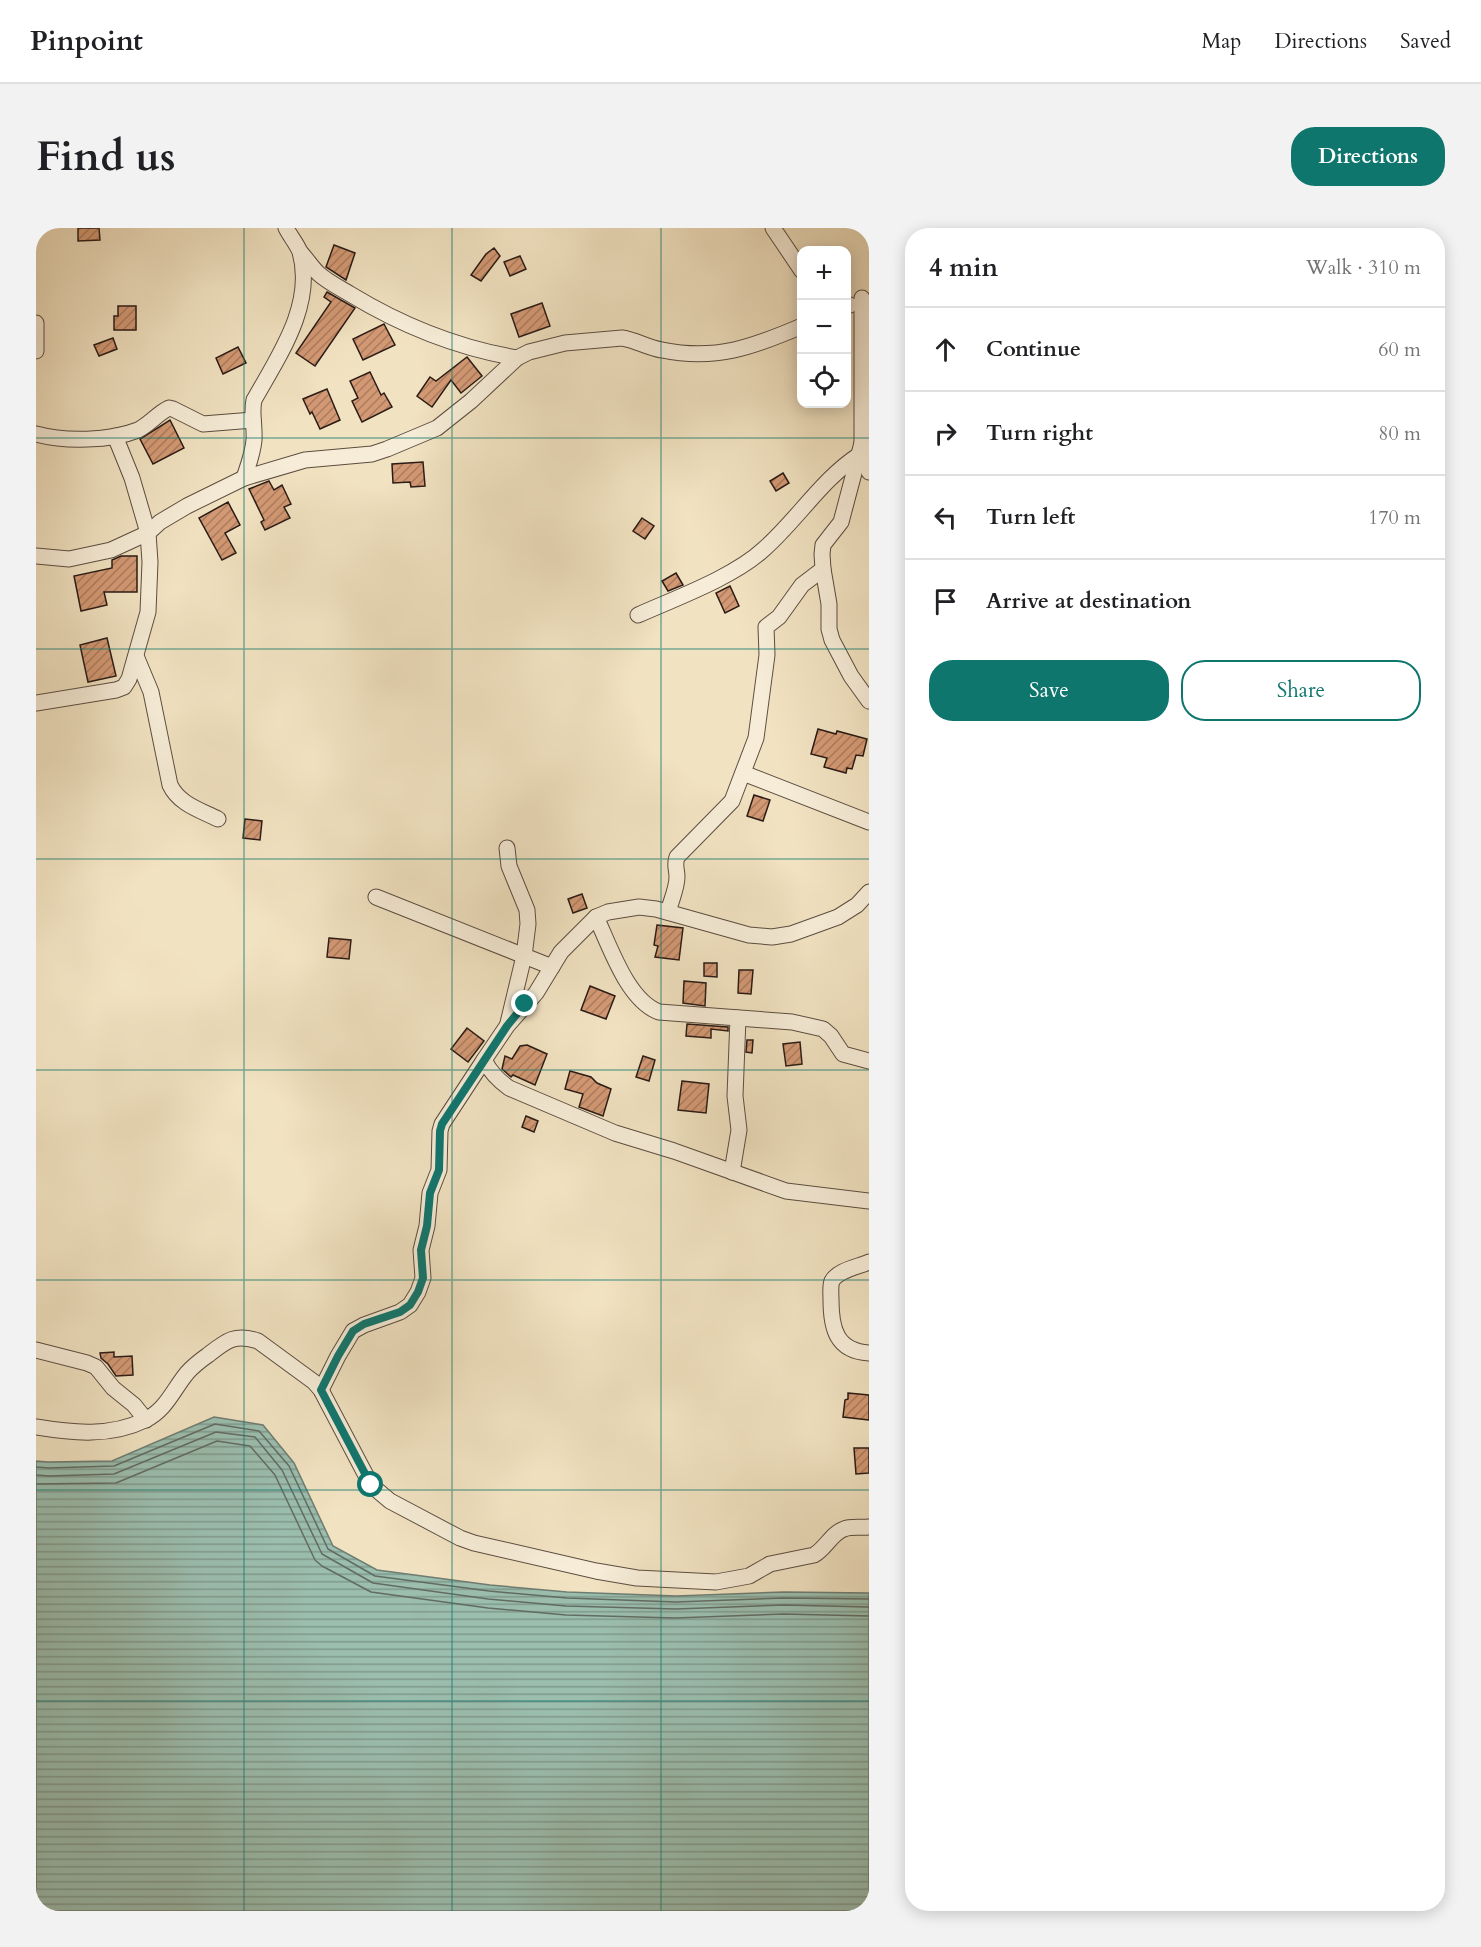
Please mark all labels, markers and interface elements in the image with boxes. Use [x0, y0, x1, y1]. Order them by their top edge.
text: Pinpoint [30, 22, 143, 60]
text: Map [1201, 27, 1241, 56]
text: Directions [1274, 27, 1367, 56]
text: Saved [1400, 27, 1451, 56]
button: Directions [1291, 127, 1445, 186]
text: Find us [36, 128, 176, 185]
map controls [797, 246, 851, 408]
button: + [797, 246, 851, 300]
text: 4 min [929, 250, 998, 285]
text: Walk · 310 m [1306, 254, 1421, 281]
button: − [797, 300, 851, 354]
icon: ahead [929, 333, 962, 366]
text: Continue [986, 334, 1081, 364]
text: 60 m [1378, 336, 1421, 363]
button: locate [797, 354, 851, 408]
icon: right [929, 417, 962, 450]
text: Turn right [986, 418, 1093, 448]
text: 80 m [1378, 420, 1421, 447]
icon: left [929, 501, 962, 534]
text: Turn left [986, 502, 1075, 532]
text: 170 m [1368, 504, 1421, 531]
icon: arrive [929, 585, 962, 618]
text: Arrive at destination [986, 586, 1191, 616]
button: Save [929, 660, 1169, 721]
button: Share [1181, 660, 1421, 721]
route end [511, 990, 537, 1016]
route start [357, 1471, 383, 1497]

